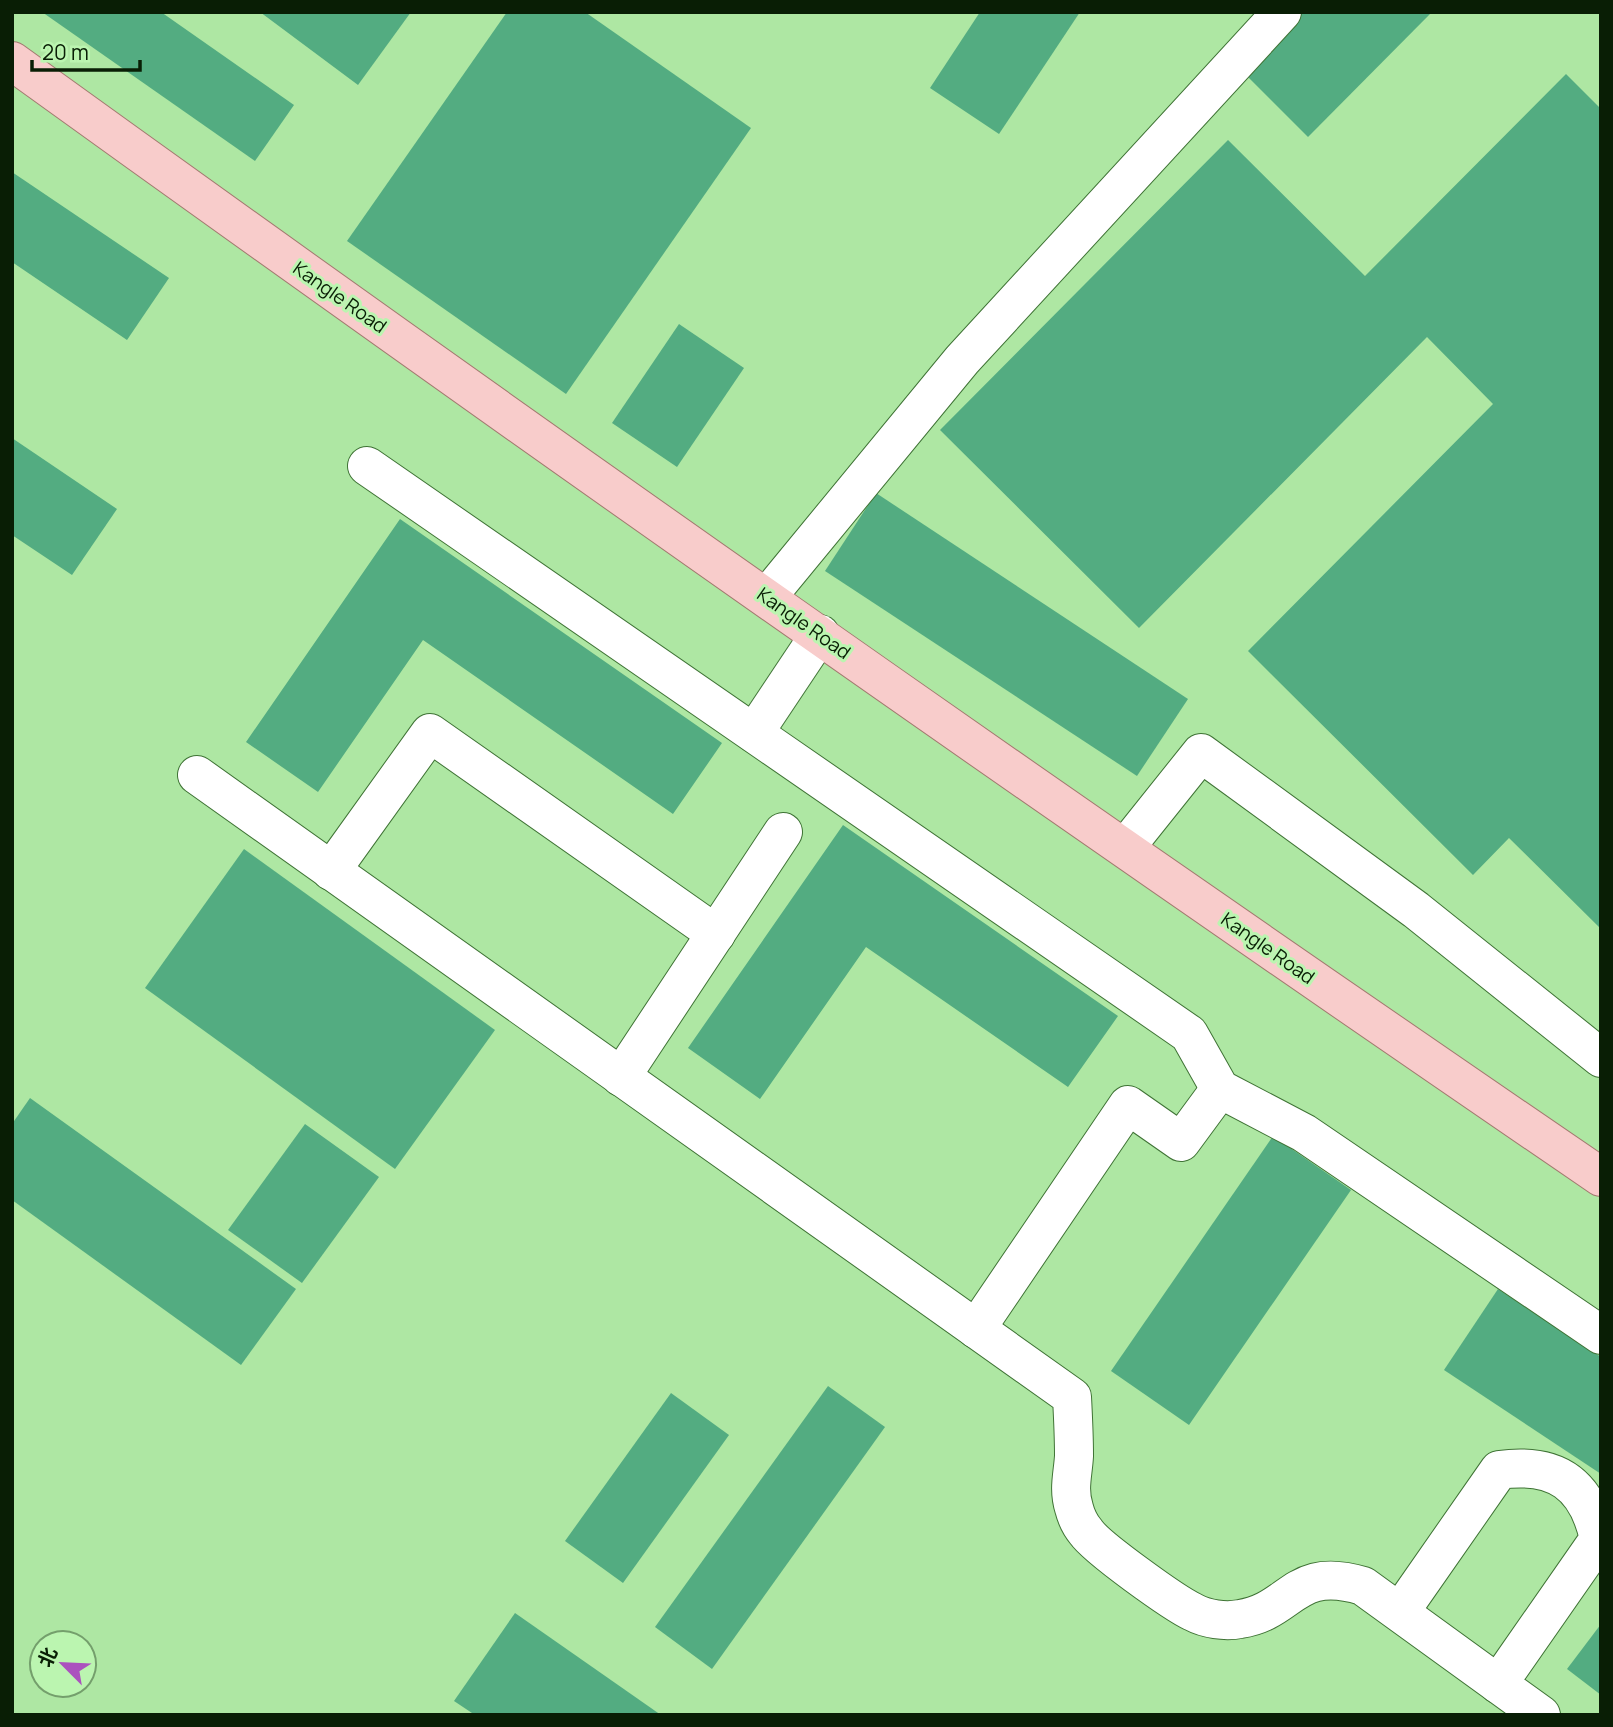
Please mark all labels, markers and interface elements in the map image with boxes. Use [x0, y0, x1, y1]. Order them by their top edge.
scale bar [32, 28, 140, 72]
text: 20 m [42, 38, 89, 66]
street label: Kangle Road [288, 255, 392, 339]
street label: Kangle Road [752, 581, 856, 665]
street label: Kangle Road [1216, 906, 1320, 990]
north arrow [28, 1629, 98, 1699]
text: 北 [32, 1643, 63, 1671]

